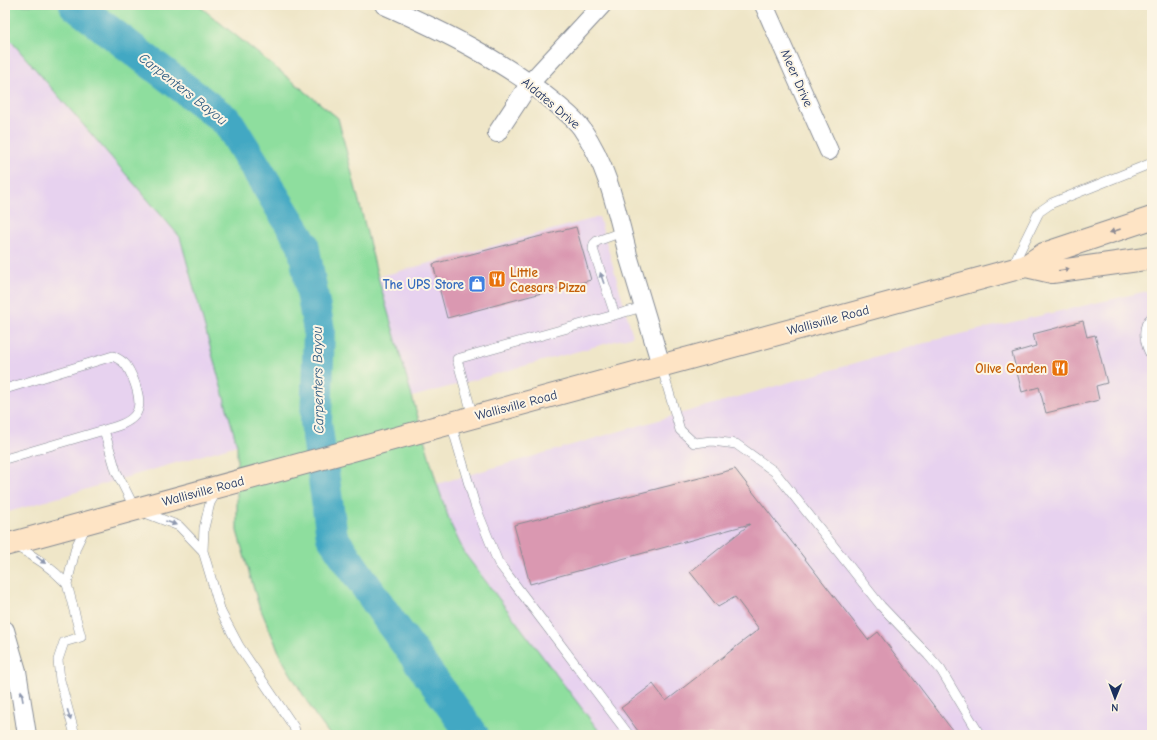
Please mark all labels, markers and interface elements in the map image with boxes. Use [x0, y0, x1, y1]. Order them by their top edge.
street label: Meer Drive [778, 47, 817, 110]
water label: Carpenters Bayou [135, 49, 231, 129]
street label: Aldates Drive [519, 74, 584, 132]
one-way arrow [1109, 228, 1121, 234]
place label: Little Caesars Pizza [510, 265, 586, 295]
one-way arrow [1058, 267, 1071, 273]
restaurant icon: Little Caesars Pizza [487, 269, 507, 289]
one-way arrow [598, 272, 604, 284]
shop icon: The UPS Store [467, 274, 487, 294]
place label: The UPS Store [383, 277, 465, 292]
street label: Wallisville Road [785, 302, 871, 338]
water label: Carpenters Bayou [309, 326, 327, 434]
restaurant icon: Olive Garden [1050, 358, 1070, 378]
place label: Olive Garden [975, 361, 1047, 376]
street label: Wallisville Road [473, 387, 559, 423]
street label: Wallisville Road [160, 473, 246, 509]
one-way arrow [166, 520, 178, 526]
one-way arrow [36, 556, 47, 565]
north arrow [1095, 678, 1135, 718]
one-way arrow [19, 690, 25, 703]
text: N [1111, 701, 1119, 714]
one-way arrow [66, 709, 72, 721]

